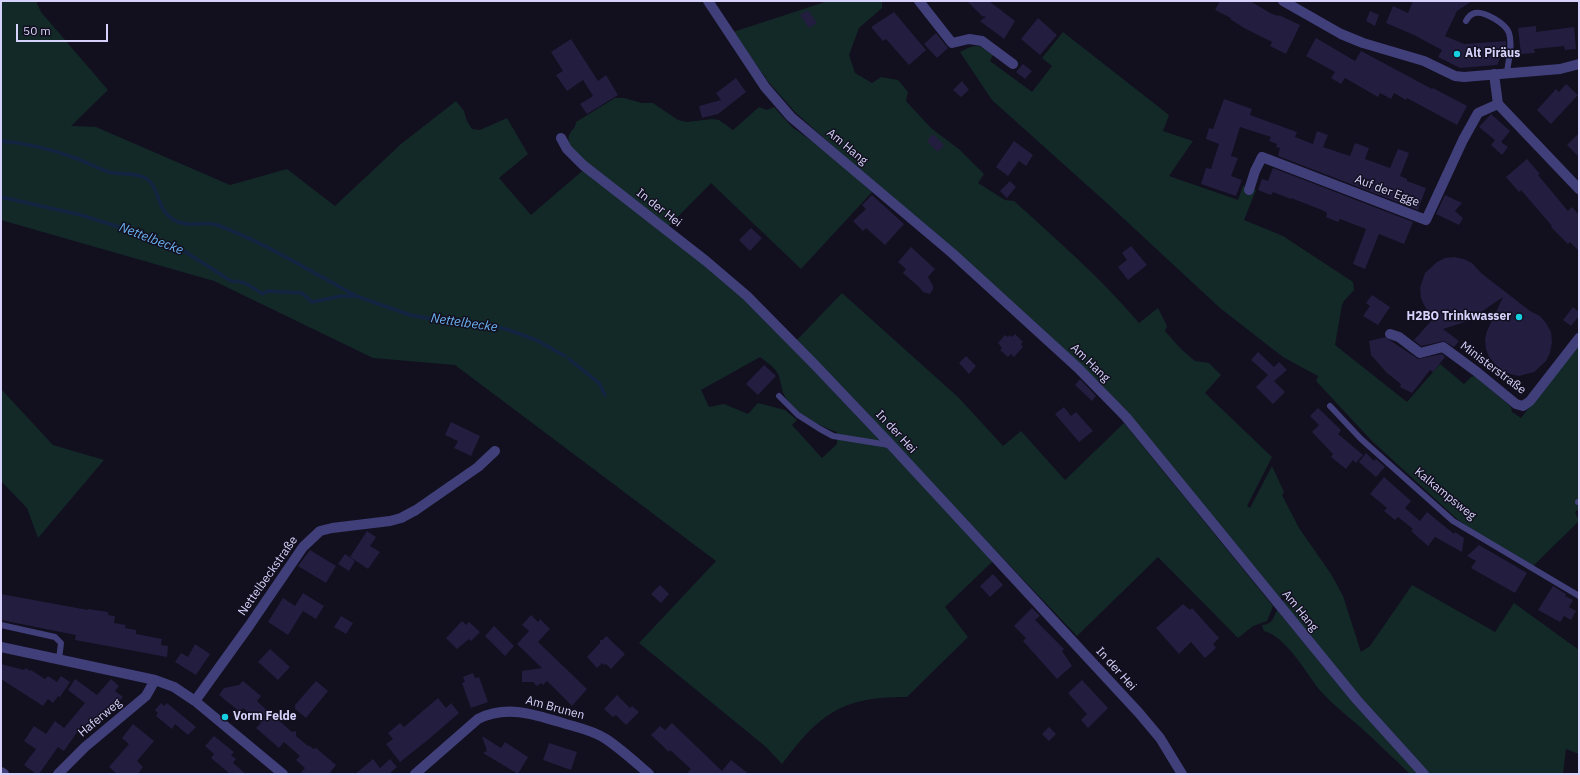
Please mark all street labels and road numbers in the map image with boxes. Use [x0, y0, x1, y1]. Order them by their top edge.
street label: Am Hang [824, 126, 870, 168]
street label: Auf der Egge [1353, 172, 1421, 210]
street label: In der Hei [634, 186, 684, 230]
street label: Ministerstraße [1457, 339, 1529, 397]
street label: Am Hang [1067, 341, 1113, 385]
street label: In der Hei [873, 408, 919, 456]
street label: Kalkampsweg [1411, 465, 1479, 523]
street label: Nettelbeckstraße [235, 533, 301, 619]
street label: Am Hang [1279, 587, 1321, 635]
street label: In der Hei [1093, 644, 1139, 694]
street label: Am Brunen [524, 693, 586, 723]
street label: Haferweg [76, 696, 124, 740]

